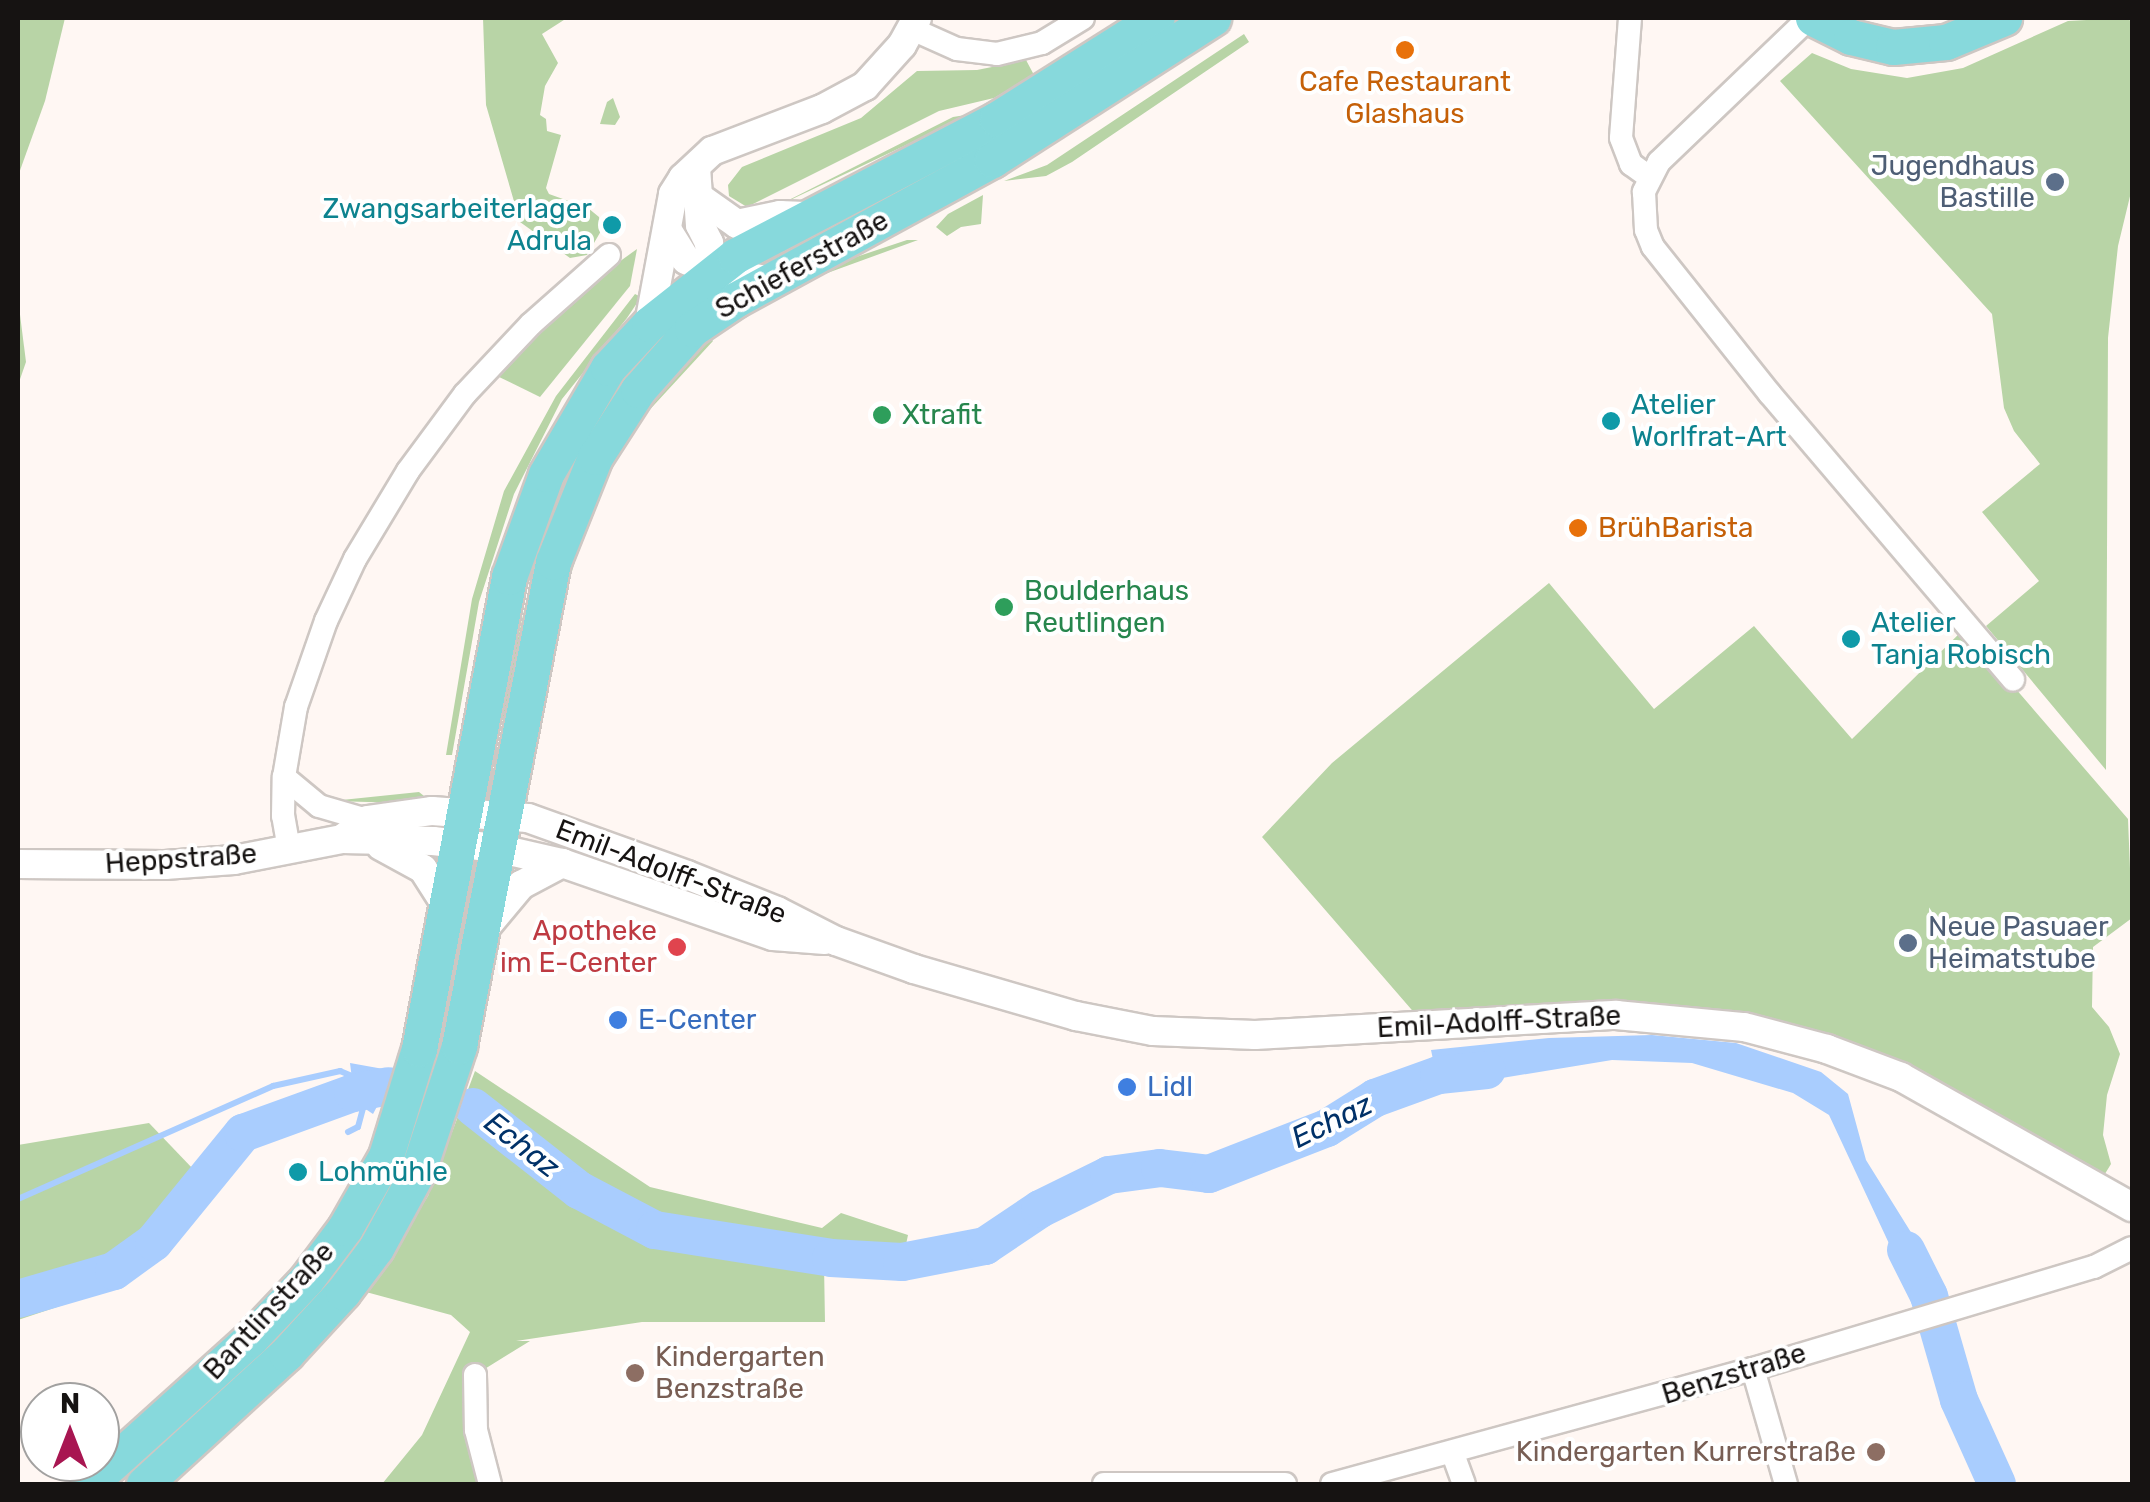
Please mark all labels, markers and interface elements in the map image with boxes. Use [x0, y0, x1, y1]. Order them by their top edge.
marker: Cafe Restaurant Glashaus [1394, 39, 1416, 61]
place label: Cafe Restaurant Glashaus [1299, 65, 1511, 131]
place label: Jugendhaus Bastille [1871, 149, 2035, 215]
marker: Jugendhaus Bastille [2044, 171, 2066, 193]
place label: Zwangsarbeiterlager Adrula [322, 192, 592, 258]
street label: Schieferstraße [710, 204, 894, 326]
marker: Zwangsarbeiterlager Adrula [601, 214, 623, 236]
place label: Atelier Worlfrat-Art [1631, 388, 1787, 454]
place label: Xtrafit [902, 398, 982, 432]
marker: Xtrafit [871, 404, 893, 426]
marker: Atelier Worlfrat-Art [1600, 410, 1622, 432]
place label: BrühBarista [1598, 511, 1753, 545]
marker: BrühBarista [1567, 517, 1589, 539]
place label: Boulderhaus Reutlingen [1024, 574, 1189, 640]
marker: Boulderhaus Reutlingen [993, 596, 1015, 618]
place label: Atelier Tanja Robisch [1871, 606, 2051, 672]
marker: Atelier Tanja Robisch [1840, 628, 1862, 650]
street label: Emil-Adolff-Straße [551, 813, 791, 931]
street label: Heppstraße [104, 837, 258, 881]
place label: Neue Pasuaer Heimatstube [1928, 910, 2109, 976]
place label: Apotheke im E-Center [500, 914, 657, 980]
marker: Neue Pasuaer Heimatstube [1897, 932, 1919, 954]
marker: Apotheke im E-Center [666, 936, 688, 958]
street label: Emil-Adolff-Straße [1376, 999, 1622, 1045]
place label: E-Center [638, 1003, 756, 1037]
marker: E-Center [607, 1009, 629, 1031]
place label: Lidl [1147, 1070, 1193, 1104]
marker: Lidl [1116, 1076, 1138, 1098]
water label: Echaz [1286, 1086, 1378, 1156]
water label: Echaz [477, 1104, 567, 1186]
place label: Lohmühle [318, 1155, 448, 1189]
marker: Lohmühle [287, 1161, 309, 1183]
street label: Bantlinstraße [197, 1235, 341, 1387]
street label: Benzstraße [1658, 1336, 1810, 1412]
place label: Kindergarten Benzstraße [655, 1340, 825, 1406]
marker: Kindergarten Benzstraße [624, 1362, 646, 1384]
north arrow [20, 1382, 120, 1482]
text: N [60, 1387, 80, 1420]
place label: Kindergarten Kurrerstraße [1516, 1435, 1856, 1469]
marker: Kindergarten Kurrerstraße [1865, 1441, 1887, 1463]

